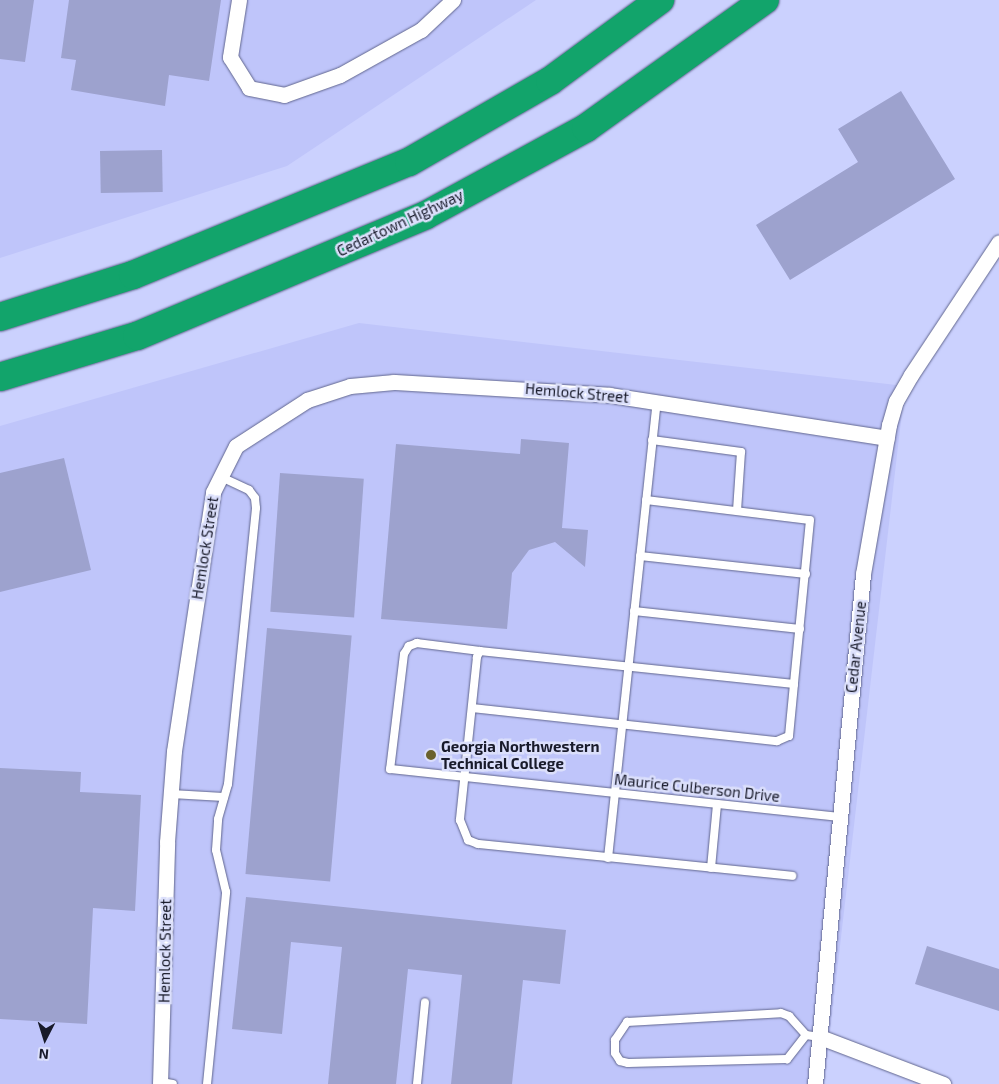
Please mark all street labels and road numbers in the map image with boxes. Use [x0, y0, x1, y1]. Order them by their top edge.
street label: Cedartown Highway [334, 186, 466, 260]
street label: Hemlock Street [524, 379, 630, 407]
street label: Hemlock Street [188, 495, 222, 601]
street label: Cedar Avenue [842, 600, 870, 694]
street label: Maurice Culberson Drive [613, 770, 781, 806]
street label: Hemlock Street [155, 899, 175, 1003]

